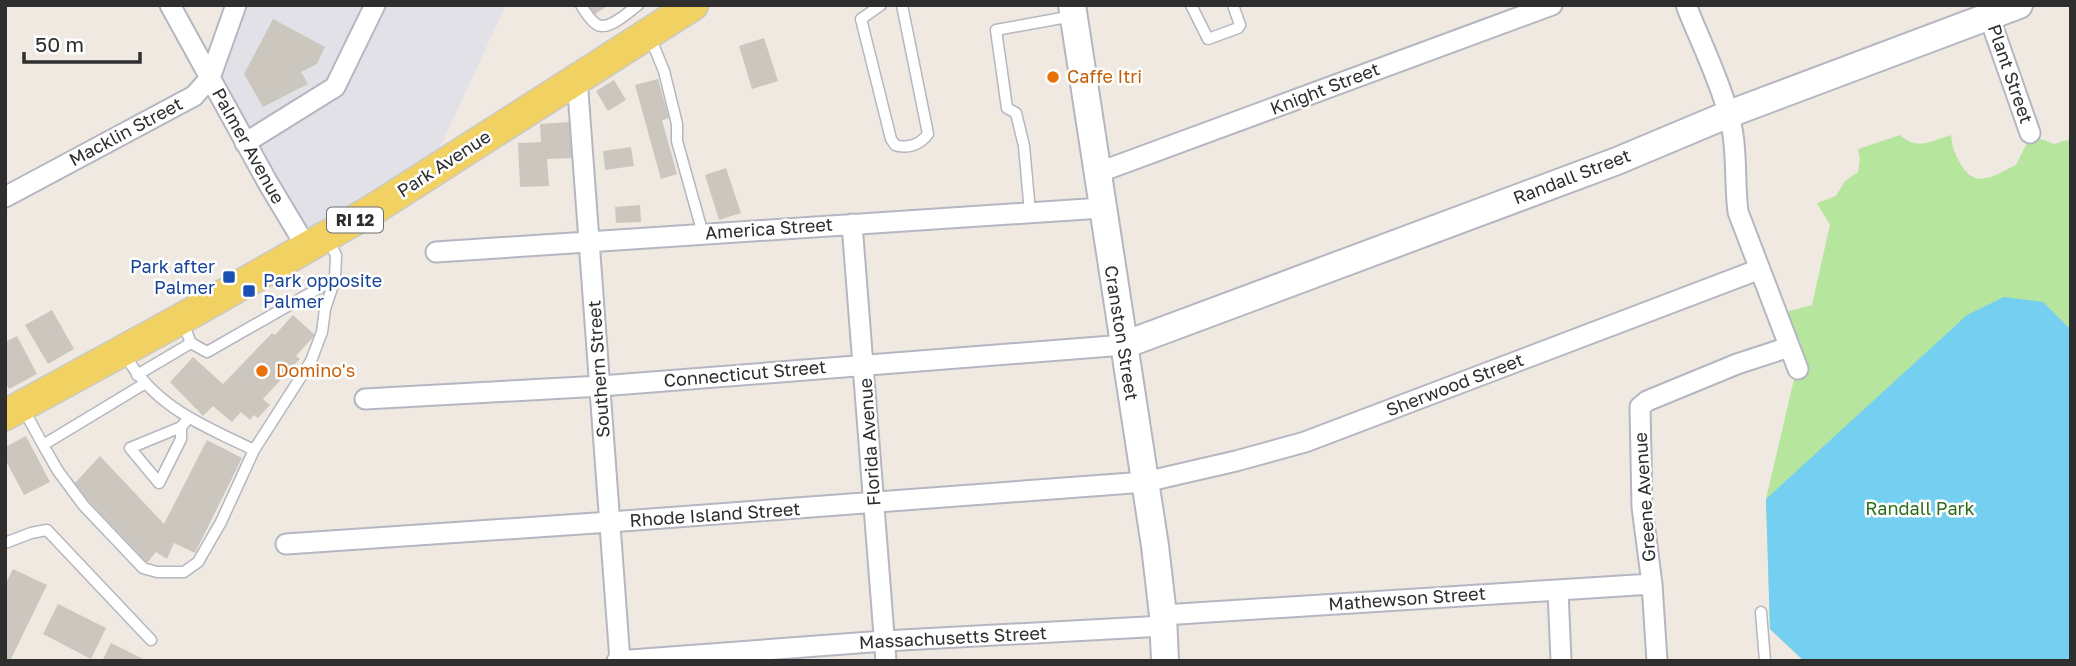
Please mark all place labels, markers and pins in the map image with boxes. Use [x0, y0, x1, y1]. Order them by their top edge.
place label: Caffe Itri [1067, 65, 1142, 87]
marker: Caffe Itri [1045, 69, 1061, 85]
place label: Park after Palmer [130, 255, 215, 298]
marker: Park after Palmer [221, 269, 237, 285]
place label: Park opposite Palmer [263, 269, 382, 312]
marker: Park opposite Palmer [241, 283, 257, 299]
place label: Domino's [276, 359, 355, 381]
marker: Domino's [254, 363, 270, 379]

